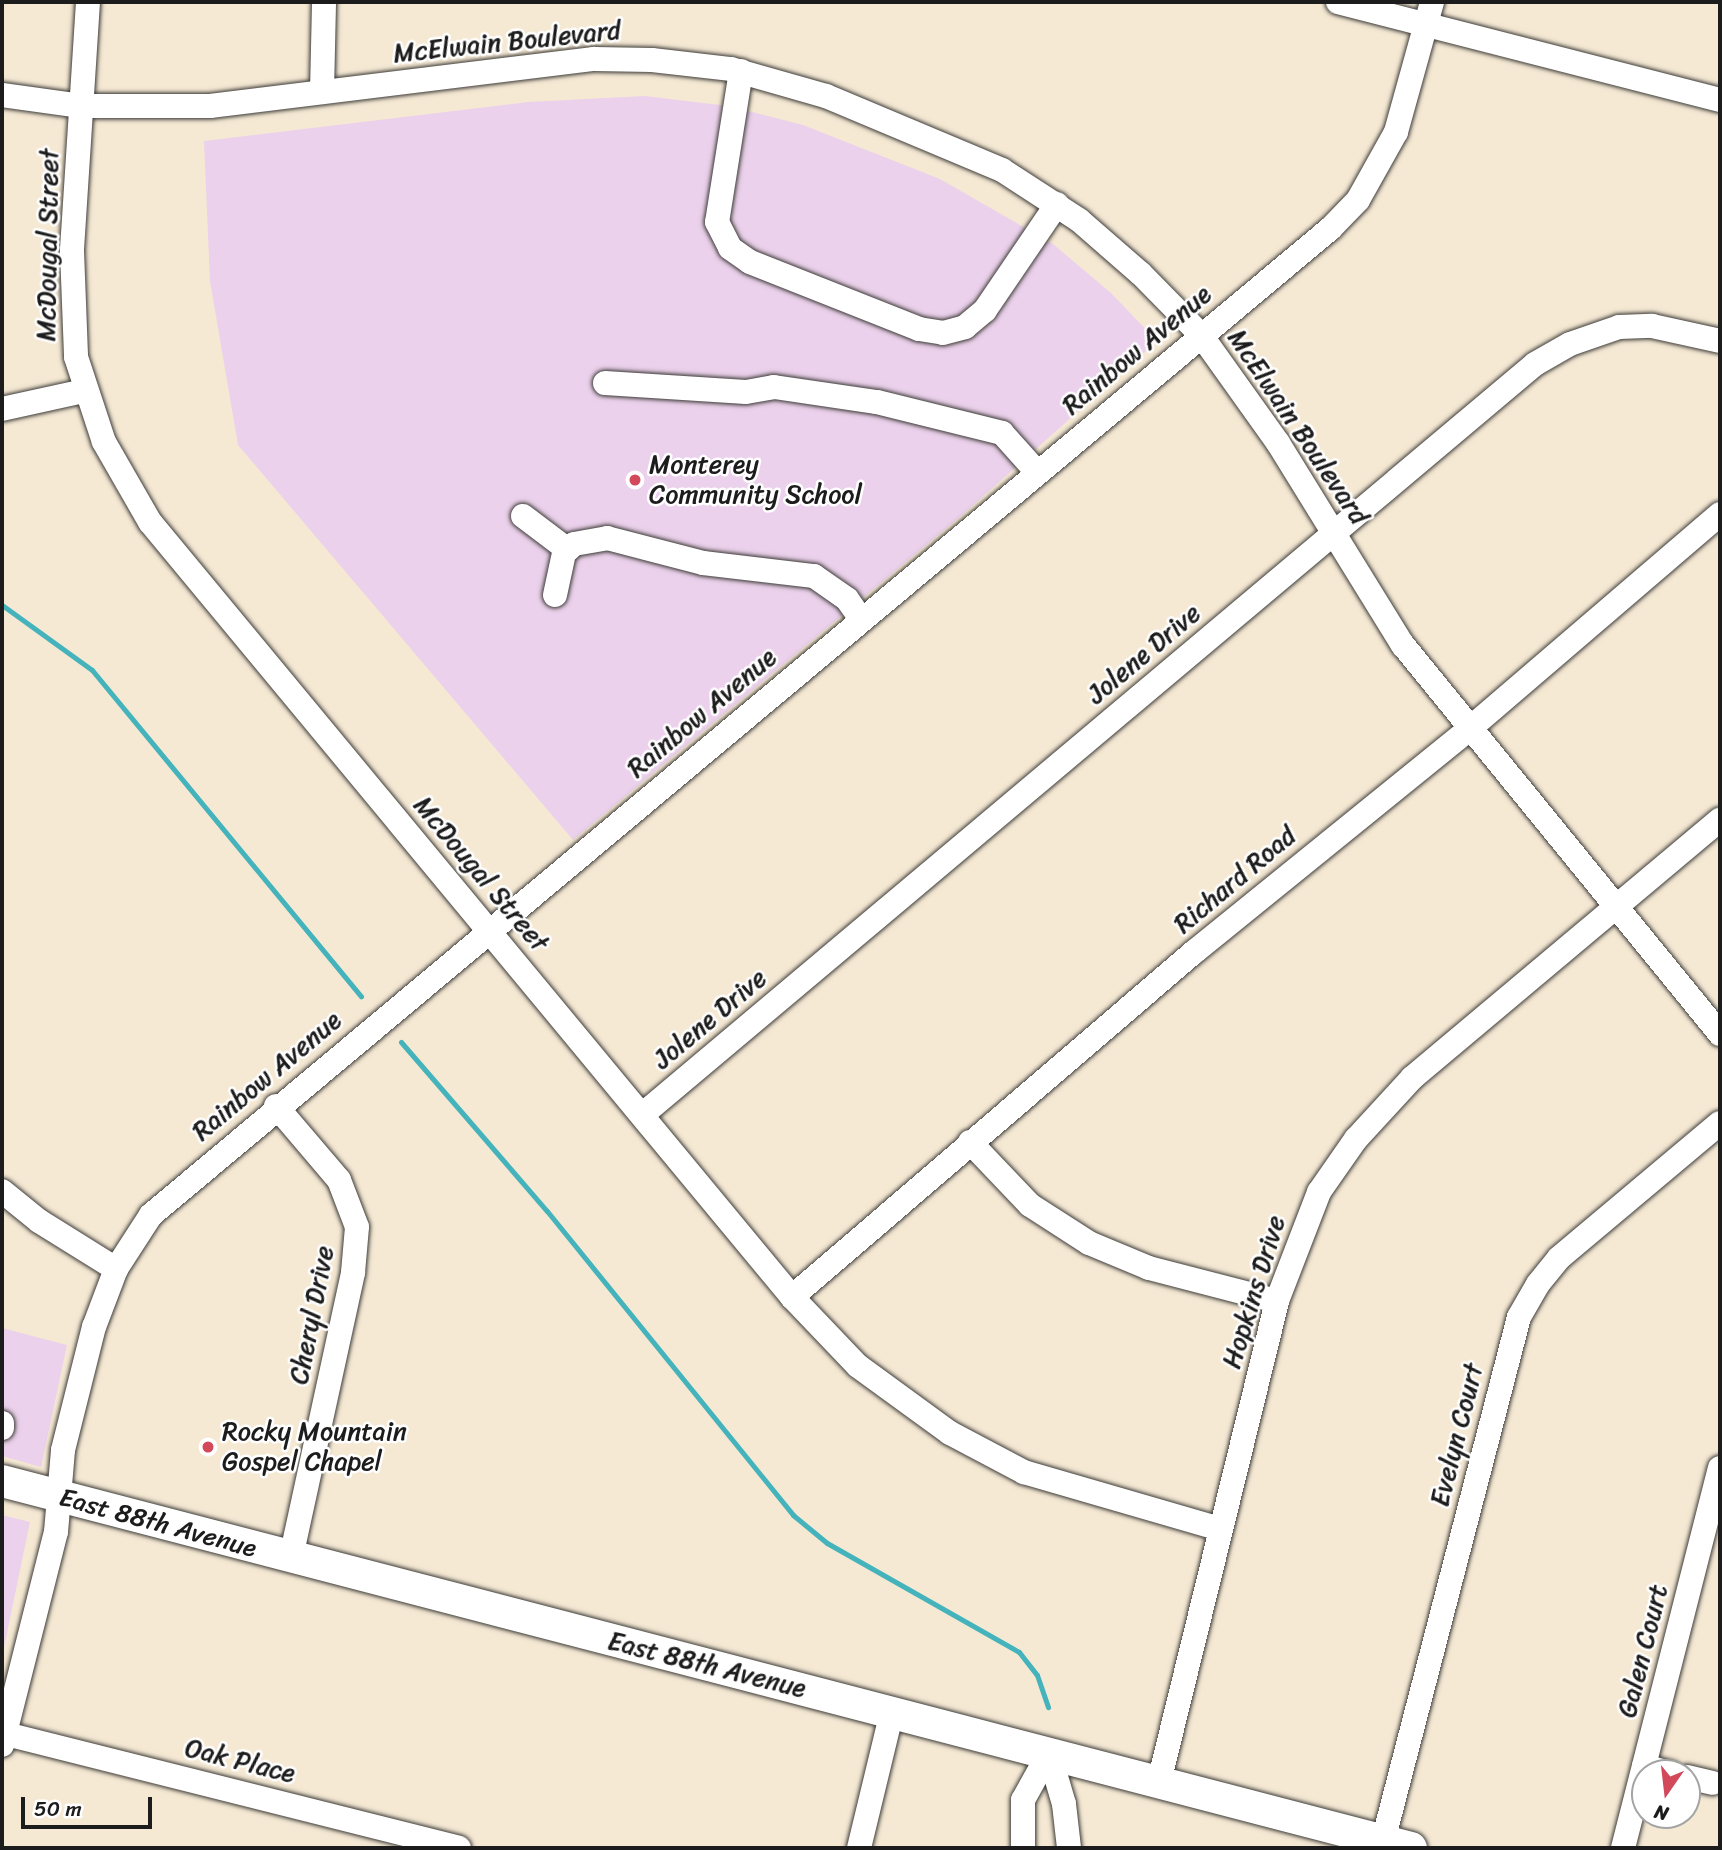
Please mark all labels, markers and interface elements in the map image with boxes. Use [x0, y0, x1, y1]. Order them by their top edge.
street label: McElwain Boulevard [392, 15, 622, 69]
street label: McDougal Street [31, 148, 65, 342]
street label: Rainbow Avenue [1056, 279, 1218, 421]
street label: McElwain Boulevard [1221, 324, 1375, 530]
place label: Monterey Community School [649, 449, 862, 510]
marker: Monterey Community School [627, 472, 643, 488]
street label: Jolene Drive [1081, 598, 1207, 710]
street label: Rainbow Avenue [621, 642, 783, 784]
street label: McDougal Street [407, 790, 555, 958]
street label: Richard Road [1168, 820, 1302, 940]
street label: Jolene Drive [647, 963, 773, 1075]
street label: Rainbow Avenue [186, 1005, 348, 1147]
street label: Hopkins Drive [1216, 1212, 1292, 1372]
street label: Cheryl Drive [283, 1243, 341, 1387]
street label: Evelyn Court [1424, 1360, 1490, 1510]
place label: Rocky Mountain Gospel Chapel [222, 1416, 406, 1478]
marker: Rocky Mountain Gospel Chapel [200, 1439, 216, 1455]
street label: East 88th Avenue [56, 1482, 260, 1564]
street label: Galen Court [1611, 1581, 1675, 1721]
street label: East 88th Avenue [604, 1625, 810, 1705]
street label: Oak Place [181, 1732, 299, 1790]
north arrow [1631, 1759, 1701, 1829]
scale bar [24, 1784, 156, 1828]
text: 50 m [34, 1790, 82, 1828]
text: N [1651, 1795, 1672, 1831]

